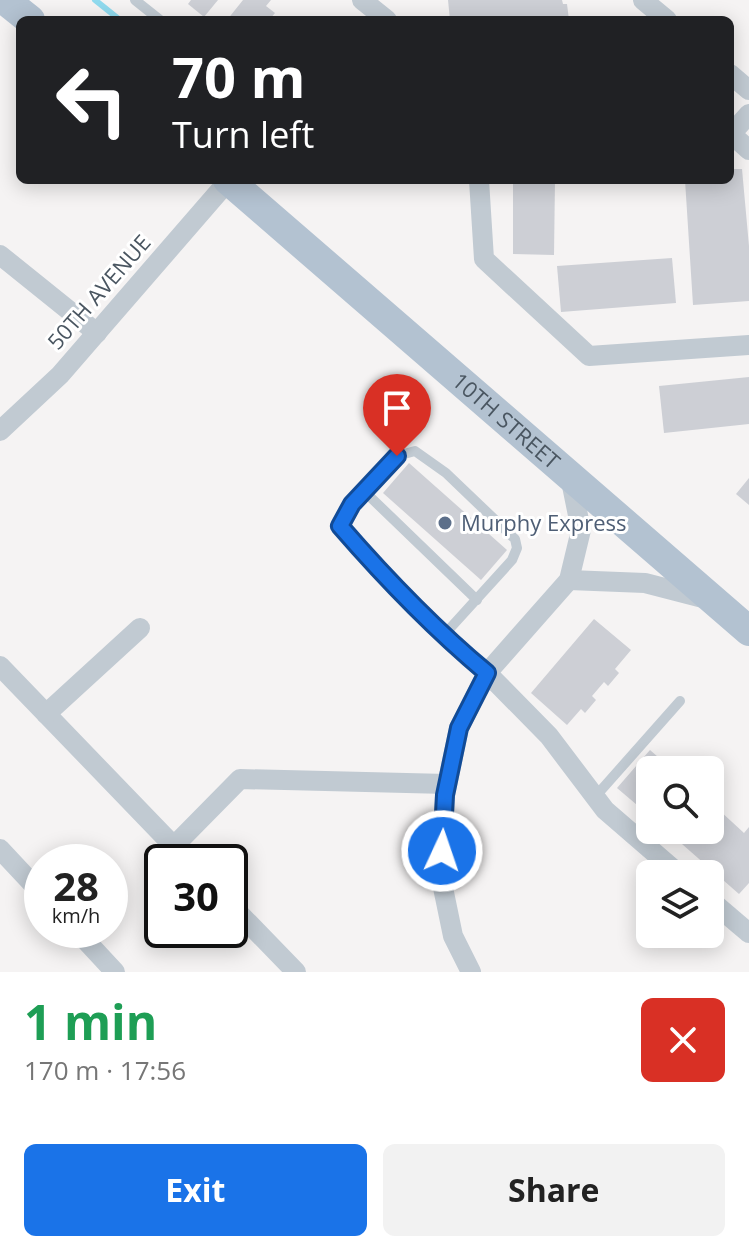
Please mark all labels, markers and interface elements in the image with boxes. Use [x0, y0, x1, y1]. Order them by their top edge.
text: 70 m [172, 38, 306, 114]
icon: left [40, 48, 144, 152]
text: Turn left [172, 110, 314, 159]
street label: 50TH AVENUE [40, 227, 157, 355]
street label: 10TH STREET [447, 365, 567, 475]
pin [363, 374, 431, 456]
icon: arrive [375, 386, 419, 430]
place label: Murphy Express [461, 507, 626, 537]
marker: Murphy Express [436, 514, 454, 532]
map controls [636, 756, 724, 948]
button: search [636, 756, 724, 844]
position arrow [400, 809, 484, 893]
speed limit sign: 30 [144, 844, 248, 948]
text: 28 [53, 858, 99, 913]
button: layers [636, 860, 724, 948]
text: km/h [52, 902, 100, 929]
text: 1 min [24, 989, 157, 1054]
button: close [641, 998, 725, 1082]
text: 170 m · 17:56 [24, 1052, 186, 1088]
button: Exit [24, 1144, 367, 1236]
button: Share [383, 1144, 725, 1236]

